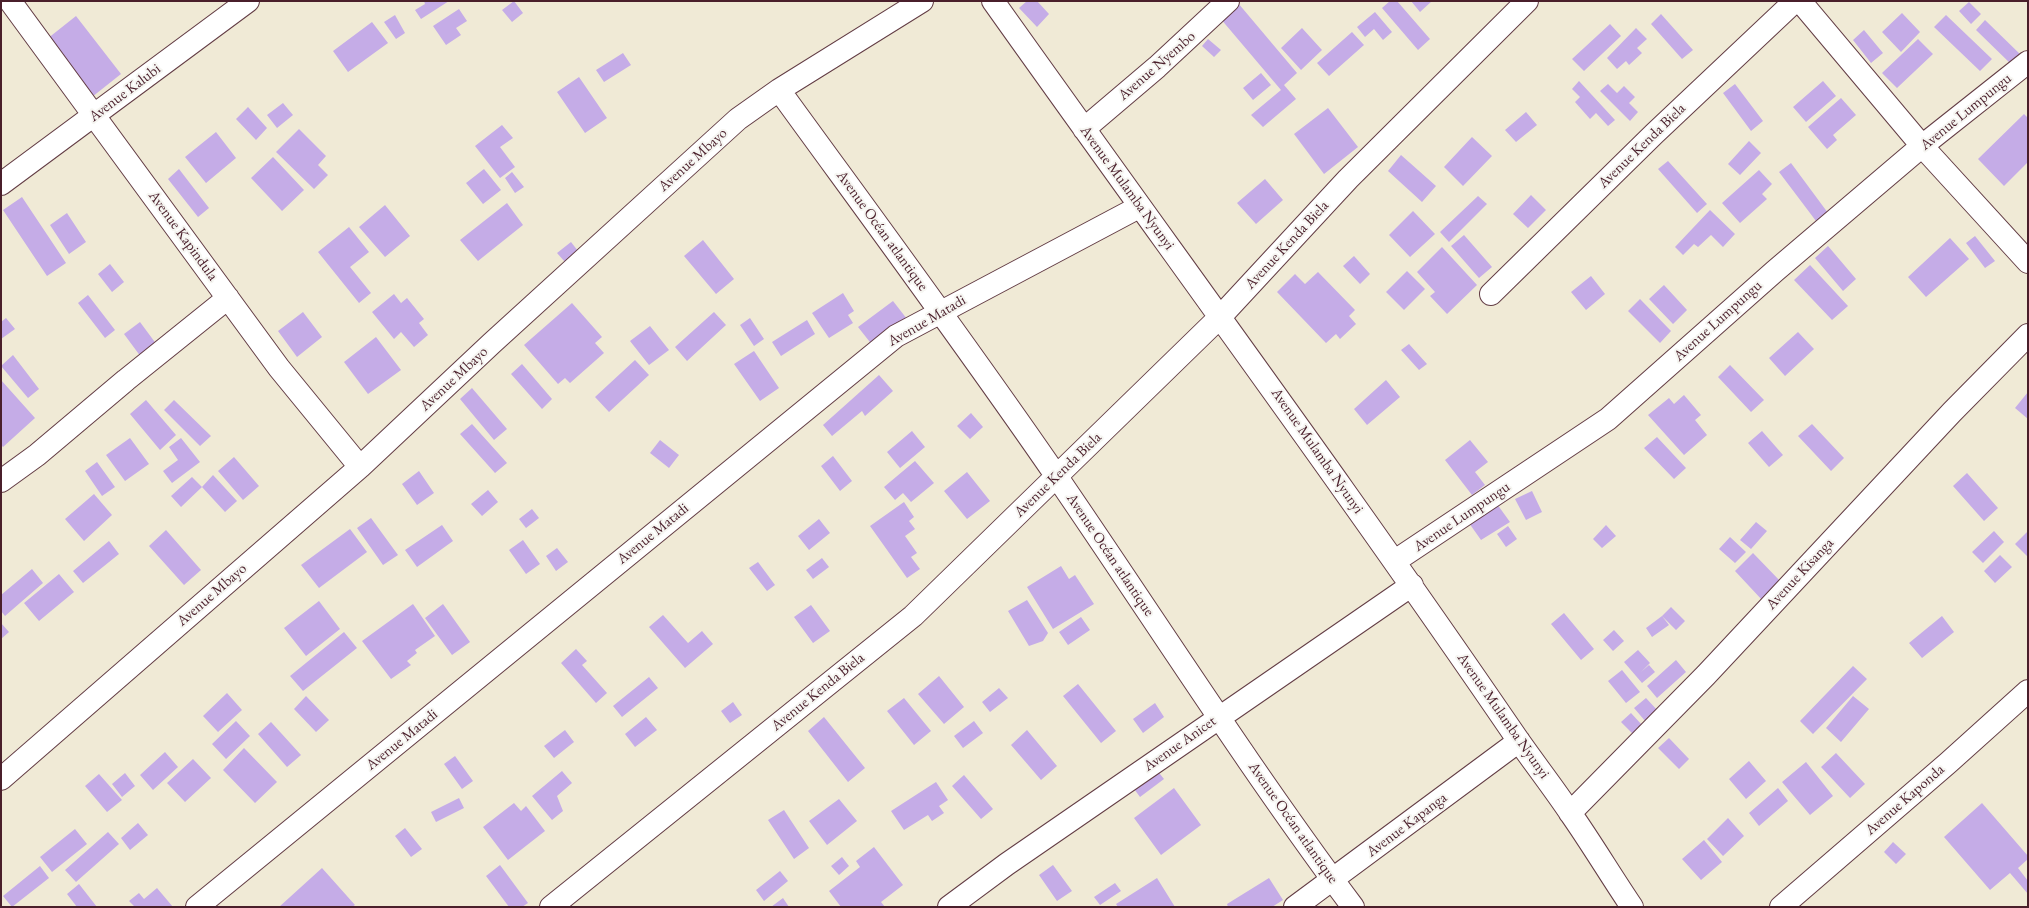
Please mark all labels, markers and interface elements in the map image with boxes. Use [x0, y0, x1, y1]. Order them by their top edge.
street label: Avenue Nyembo [1115, 27, 1199, 105]
street label: Avenue Kalubi [86, 60, 164, 126]
street label: Avenue Lumpungu [1917, 70, 2015, 154]
street label: Avenue Kenda Biela [1595, 100, 1689, 192]
street label: Avenue Mulamba Nyunyi [1076, 122, 1178, 254]
street label: Avenue Mbayo [655, 124, 731, 196]
street label: Avenue Océan atlantique [832, 167, 932, 295]
street label: Avenue Kapindula [144, 188, 222, 284]
street label: Avenue Kenda Biela [1241, 197, 1333, 293]
street label: Avenue Lumpungu [1670, 277, 1766, 365]
street label: Avenue Matadi [885, 291, 969, 351]
street label: Avenue Mbayo [416, 343, 492, 415]
street label: Avenue Mulamba Nyunyi [1267, 385, 1367, 517]
street label: Avenue Kenda Biela [1011, 429, 1105, 521]
street label: Avenue Lumpungu [1410, 478, 1514, 556]
street label: Avenue Océan atlantique [1062, 490, 1158, 620]
street label: Avenue Matadi [613, 500, 693, 568]
street label: Avenue Kisanga [1762, 535, 1838, 613]
street label: Avenue Mbayo [173, 560, 251, 630]
street label: Avenue Kenda Biela [768, 649, 868, 735]
street label: Avenue Mulamba Nyunyi [1453, 650, 1553, 782]
street label: Avenue Matadi [362, 706, 442, 774]
street label: Avenue Anicet [1140, 712, 1220, 776]
street label: Avenue Océan atlantique [1244, 759, 1342, 887]
street label: Avenue Kaponda [1862, 761, 1948, 839]
street label: Avenue Kapanga [1363, 789, 1451, 861]

